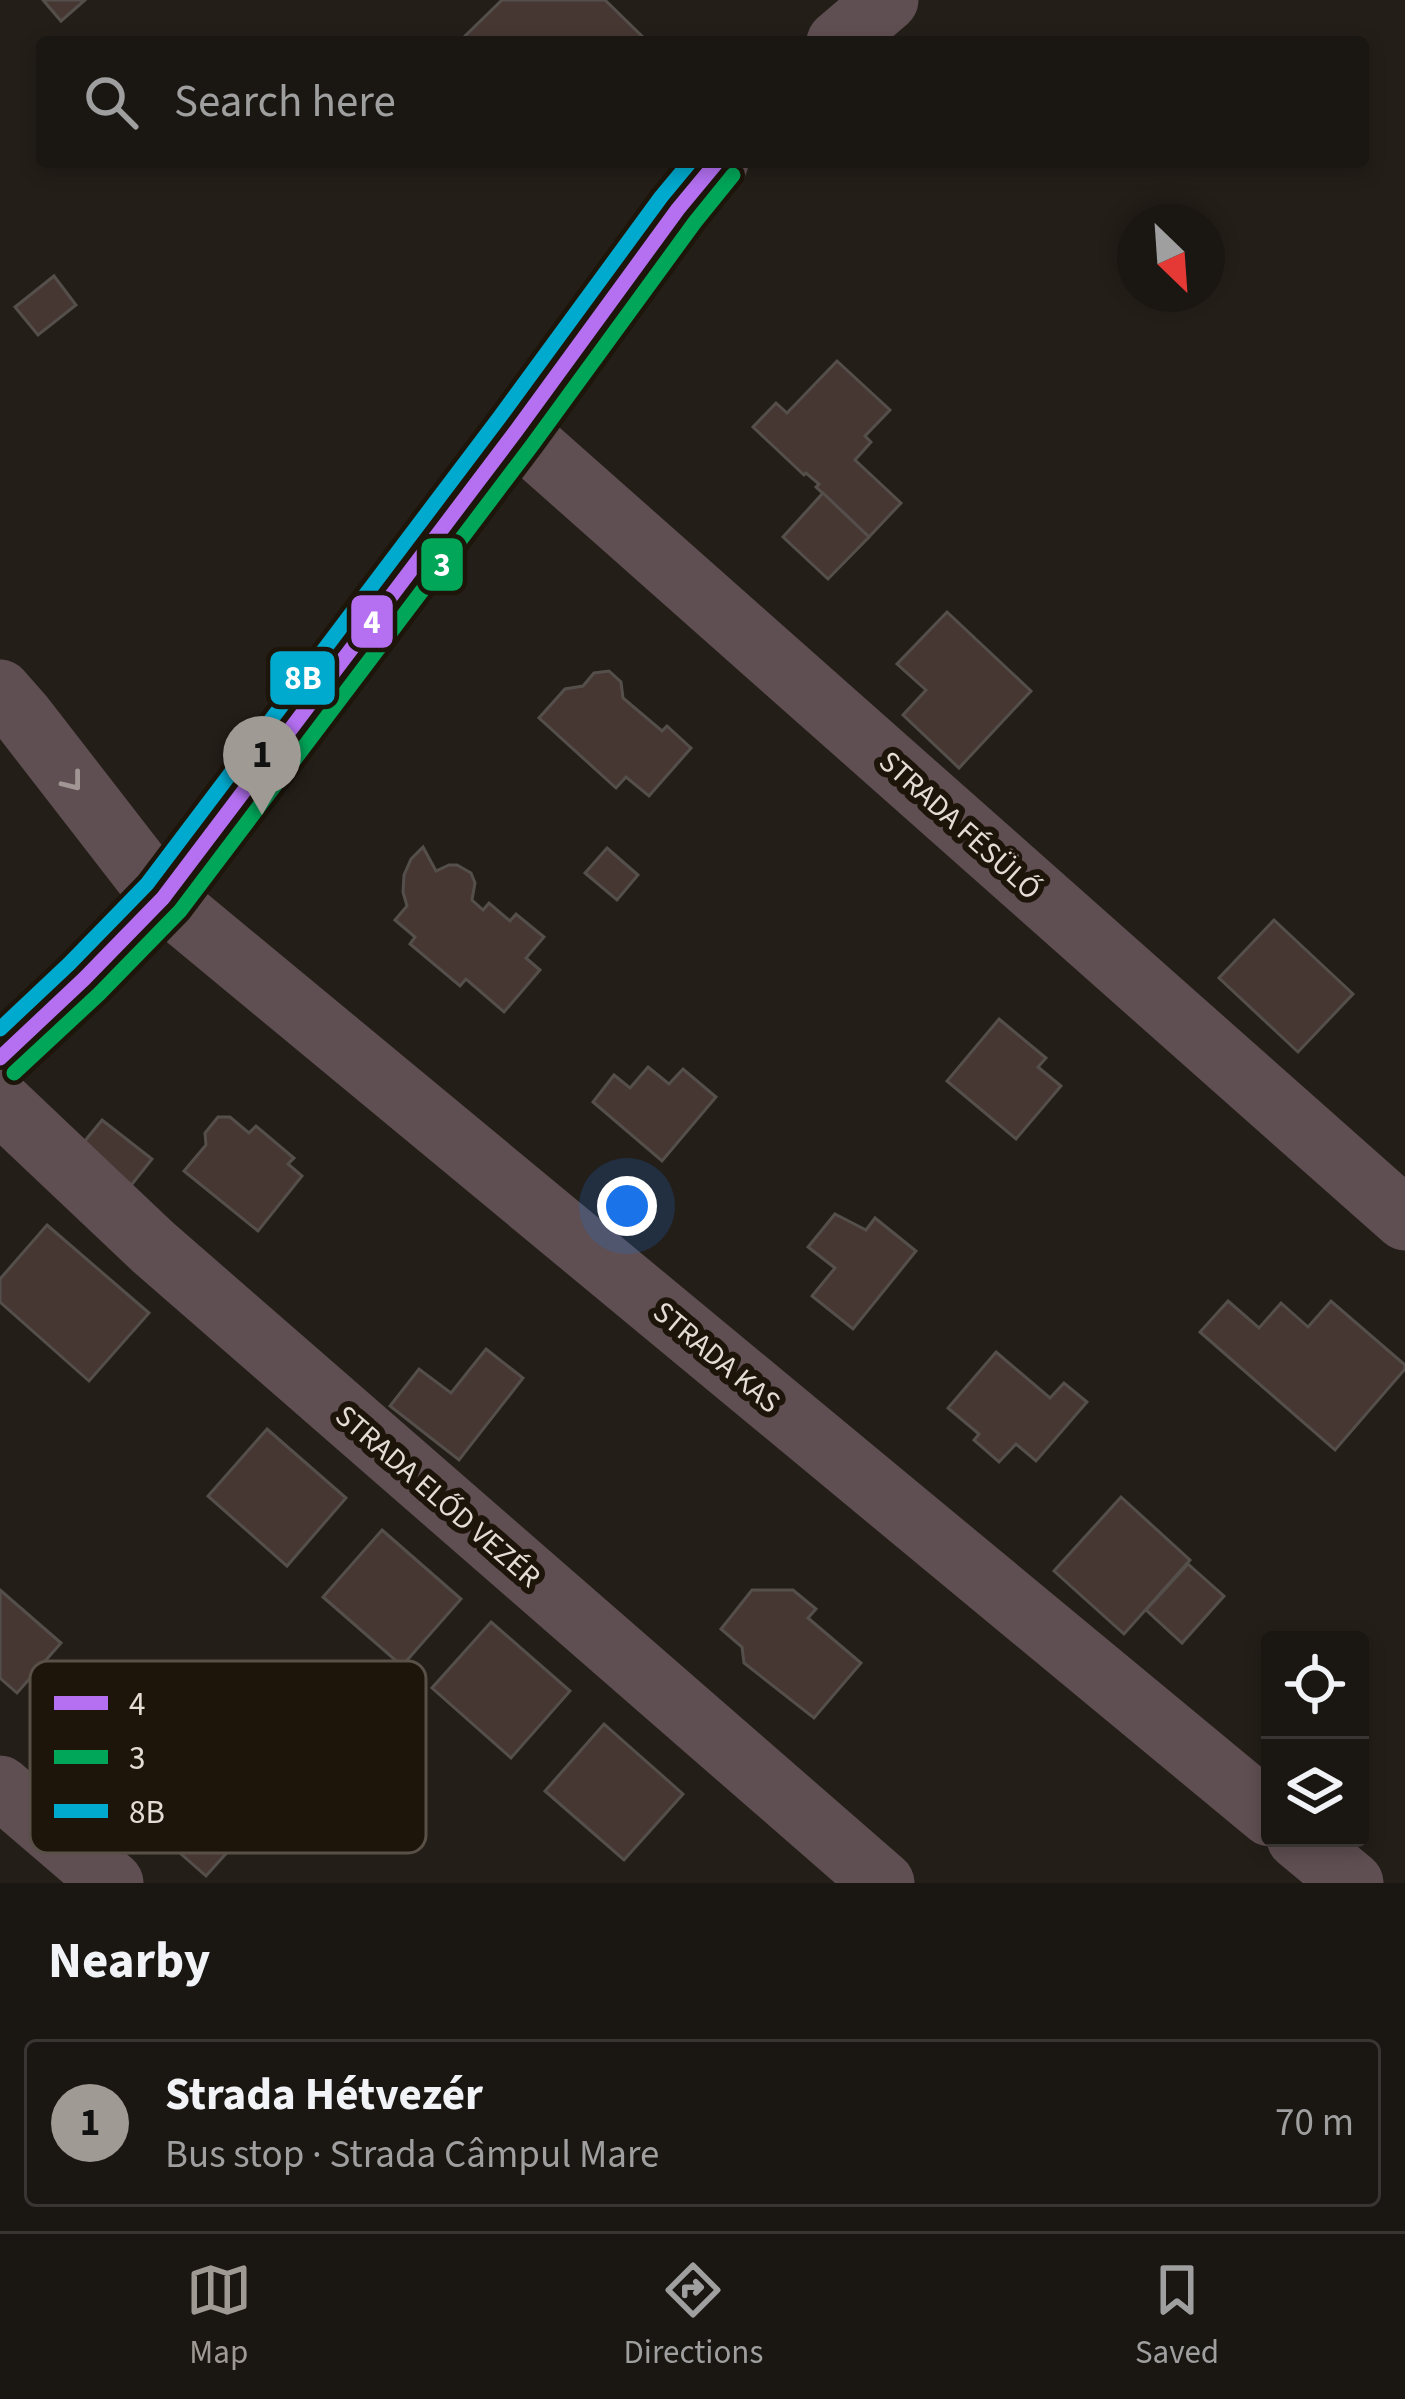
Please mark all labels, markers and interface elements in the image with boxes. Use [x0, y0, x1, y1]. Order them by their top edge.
search box [36, 36, 1369, 168]
icon: search [78, 69, 144, 135]
text: Search here [174, 70, 396, 134]
north arrow [1117, 204, 1225, 312]
line badge: 3 [419, 536, 465, 593]
text: 3 [433, 542, 451, 589]
line badge: 4 [349, 593, 395, 650]
text: 4 [363, 599, 381, 646]
line badge: 8B [268, 649, 337, 707]
text: 8B [284, 655, 322, 702]
pin: 1 [223, 716, 301, 815]
street label: STRADA FÉSÜLŐ [869, 741, 1050, 910]
one-way arrow [59, 769, 81, 790]
your location [597, 1176, 657, 1236]
street label: STRADA KAS [644, 1291, 790, 1424]
street label: STRADA ELŐD VEZÉR [326, 1395, 550, 1598]
map controls [1261, 1631, 1369, 1847]
button: locate [1261, 1631, 1369, 1739]
legend [30, 1661, 426, 1853]
text: 4 [129, 1681, 145, 1728]
text: 3 [129, 1735, 145, 1782]
button: layers [1261, 1739, 1369, 1847]
text: 8B [129, 1789, 165, 1836]
text: Nearby [48, 1925, 210, 1997]
text: Strada Hétvezér [165, 2063, 483, 2127]
text: 1 [80, 2095, 100, 2151]
text: 70 m [1275, 2095, 1354, 2151]
text: Bus stop · Strada Câmpul Mare [165, 2127, 659, 2183]
tab: Map [186, 2257, 252, 2376]
tab: Directions [624, 2257, 763, 2376]
tab: Saved [1135, 2257, 1219, 2376]

